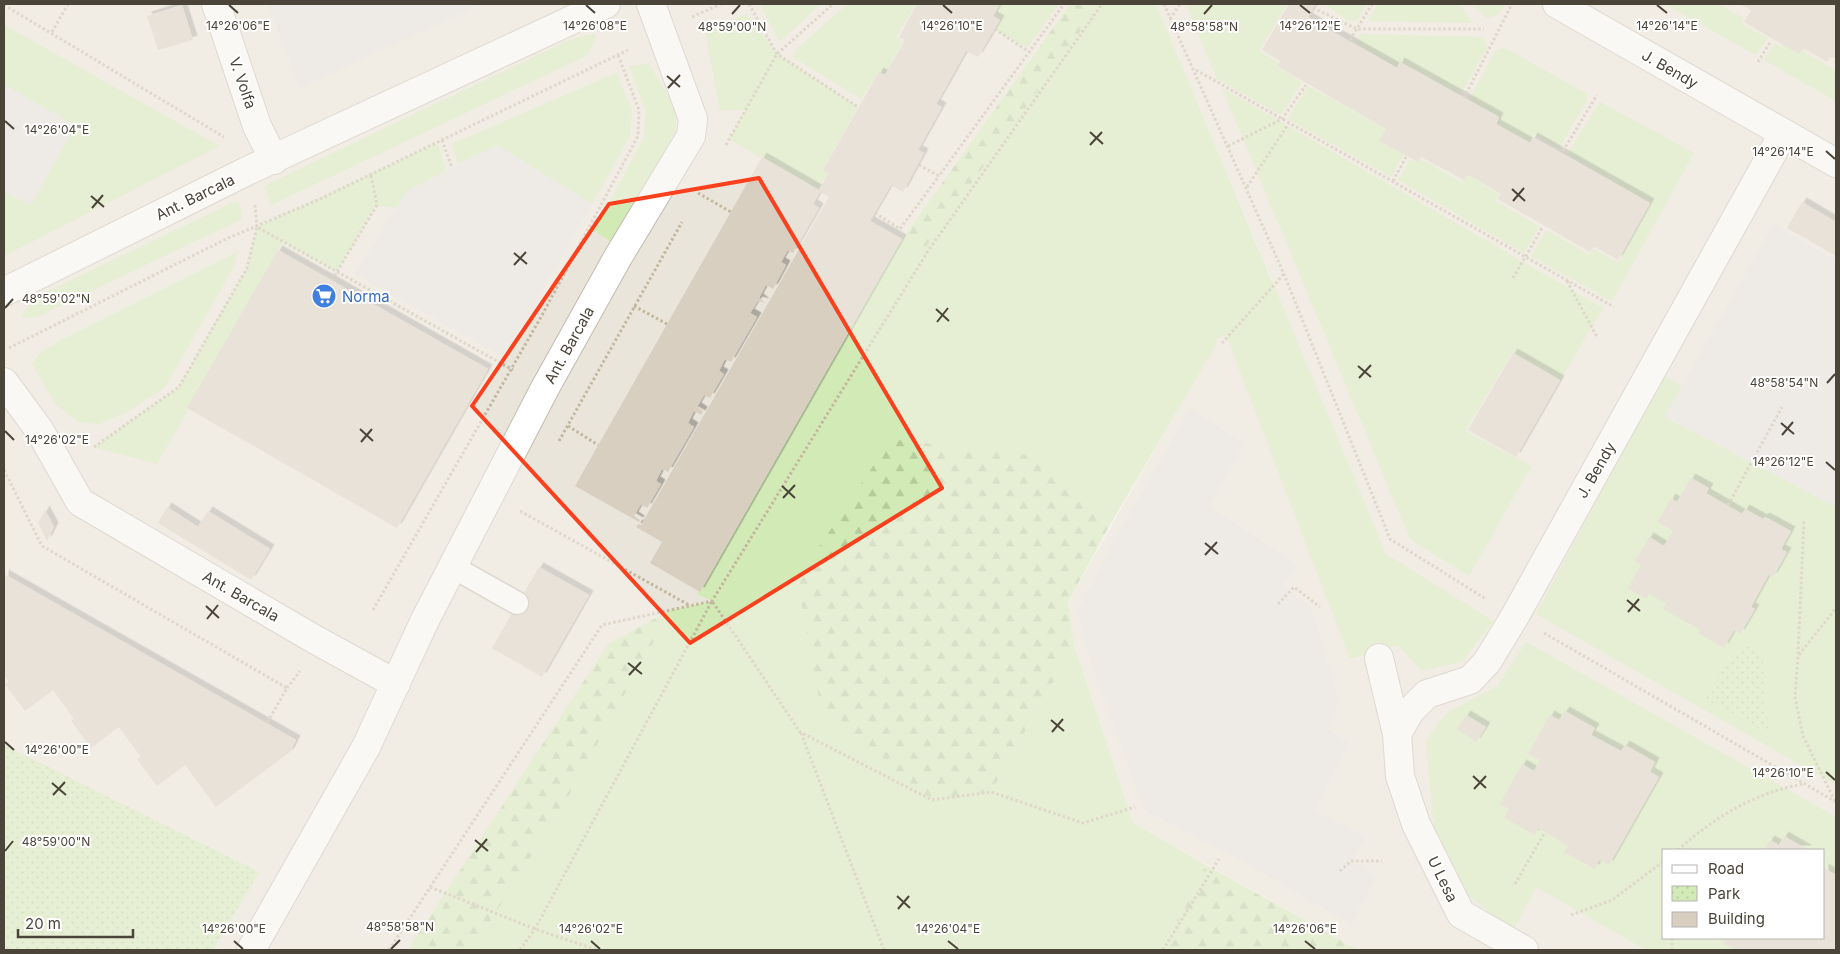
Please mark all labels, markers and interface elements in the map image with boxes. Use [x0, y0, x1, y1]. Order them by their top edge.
text: 14°26'06"E [206, 18, 270, 33]
text: 14°26'08"E [563, 18, 627, 33]
text: 14°26'10"E [921, 18, 983, 33]
text: 14°26'12"E [1279, 18, 1341, 33]
text: 14°26'14"E [1636, 18, 1698, 33]
text: 48°59'00"N [698, 19, 766, 34]
text: 48°58'58"N [1170, 19, 1238, 34]
street label: J. Bendy [1639, 45, 1702, 93]
street label: V. Volfa [225, 55, 261, 111]
text: 14°26'04"E [25, 122, 89, 137]
text: 14°26'14"E [1752, 144, 1814, 159]
street label: Ant. Barcala [152, 170, 238, 224]
supermarket icon: Norma [311, 283, 337, 309]
place label: Norma [342, 287, 390, 306]
text: 48°59'02"N [22, 291, 90, 306]
street label: Ant. Barcala [540, 303, 598, 387]
text: 48°58'54"N [1750, 375, 1818, 390]
text: 14°26'02"E [25, 432, 89, 447]
street label: J. Bendy [1572, 438, 1620, 501]
text: 14°26'12"E [1752, 454, 1814, 469]
street label: Ant. Barcala [199, 566, 283, 626]
text: 14°26'00"E [25, 742, 89, 757]
text: 14°26'10"E [1752, 765, 1814, 780]
text: 48°59'00"N [22, 834, 90, 849]
legend [1662, 849, 1825, 939]
street label: U Lesa [1424, 853, 1462, 905]
text: Road [1708, 859, 1744, 878]
text: Park [1708, 884, 1741, 903]
scale bar [18, 906, 132, 938]
text: Building [1708, 909, 1765, 928]
text: 20 m [25, 914, 61, 933]
text: 48°58'58"N [366, 919, 434, 934]
text: 14°26'00"E [202, 921, 266, 936]
text: 14°26'02"E [559, 921, 623, 936]
text: 14°26'04"E [916, 921, 980, 936]
text: 14°26'06"E [1273, 921, 1337, 936]

